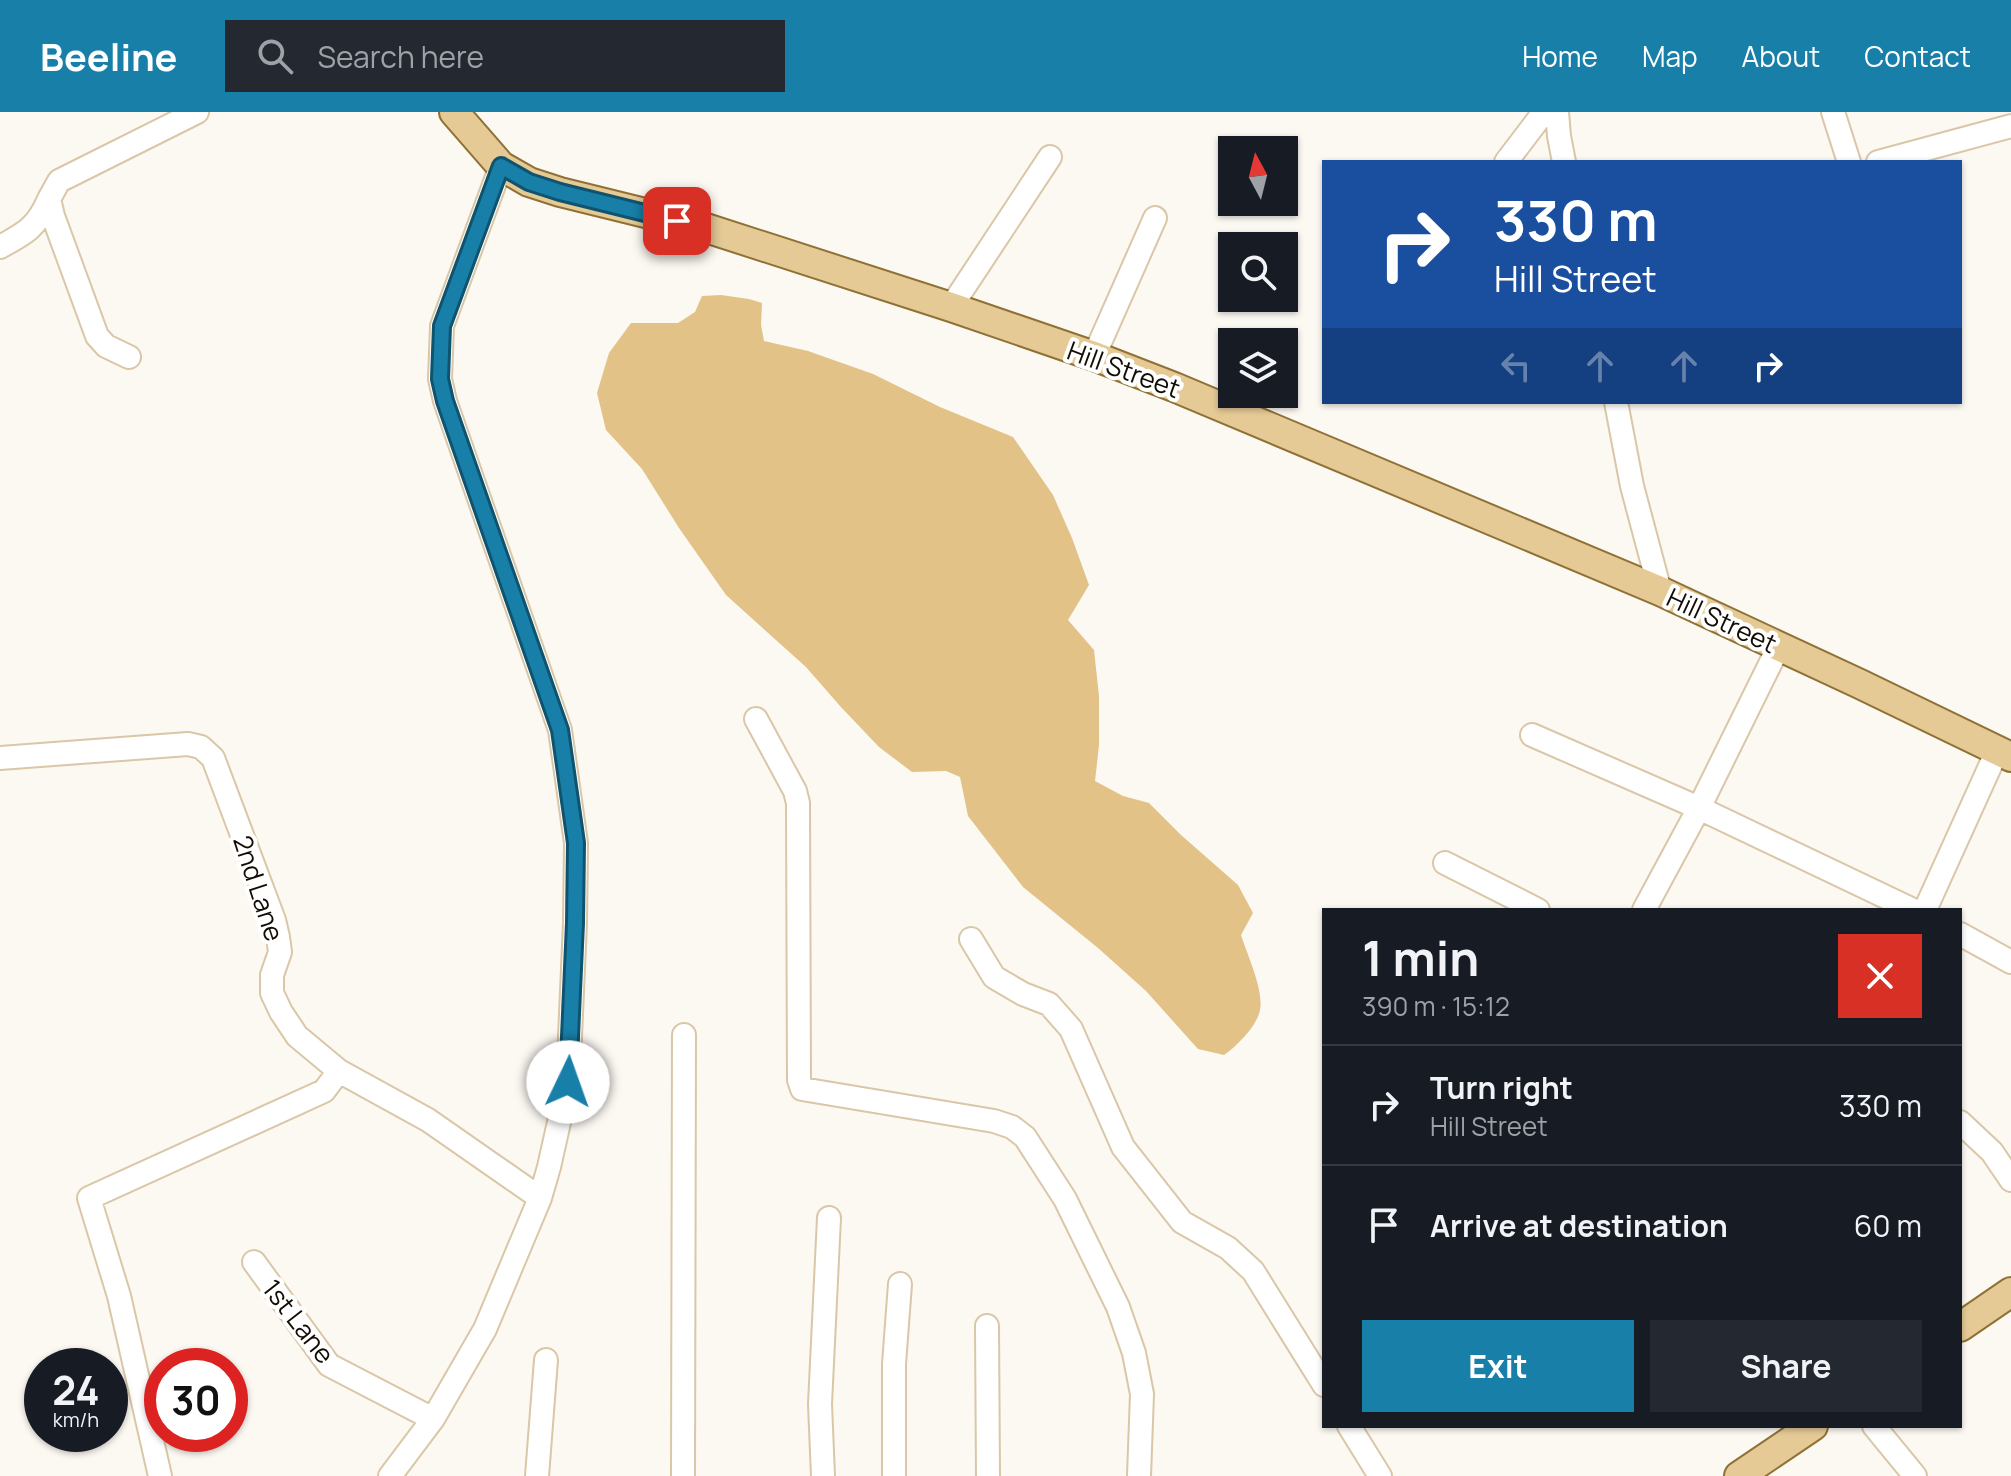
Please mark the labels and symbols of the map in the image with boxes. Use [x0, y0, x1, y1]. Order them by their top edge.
north arrow [1218, 136, 1298, 216]
pin [643, 187, 711, 255]
street label: Hill Street [1063, 332, 1185, 406]
street label: Hill Street [1661, 579, 1783, 661]
street label: 2nd Lane [225, 831, 293, 945]
position arrow [526, 1040, 610, 1124]
street label: 1st Lane [255, 1271, 343, 1371]
speed limit sign: 30 [144, 1348, 248, 1452]

